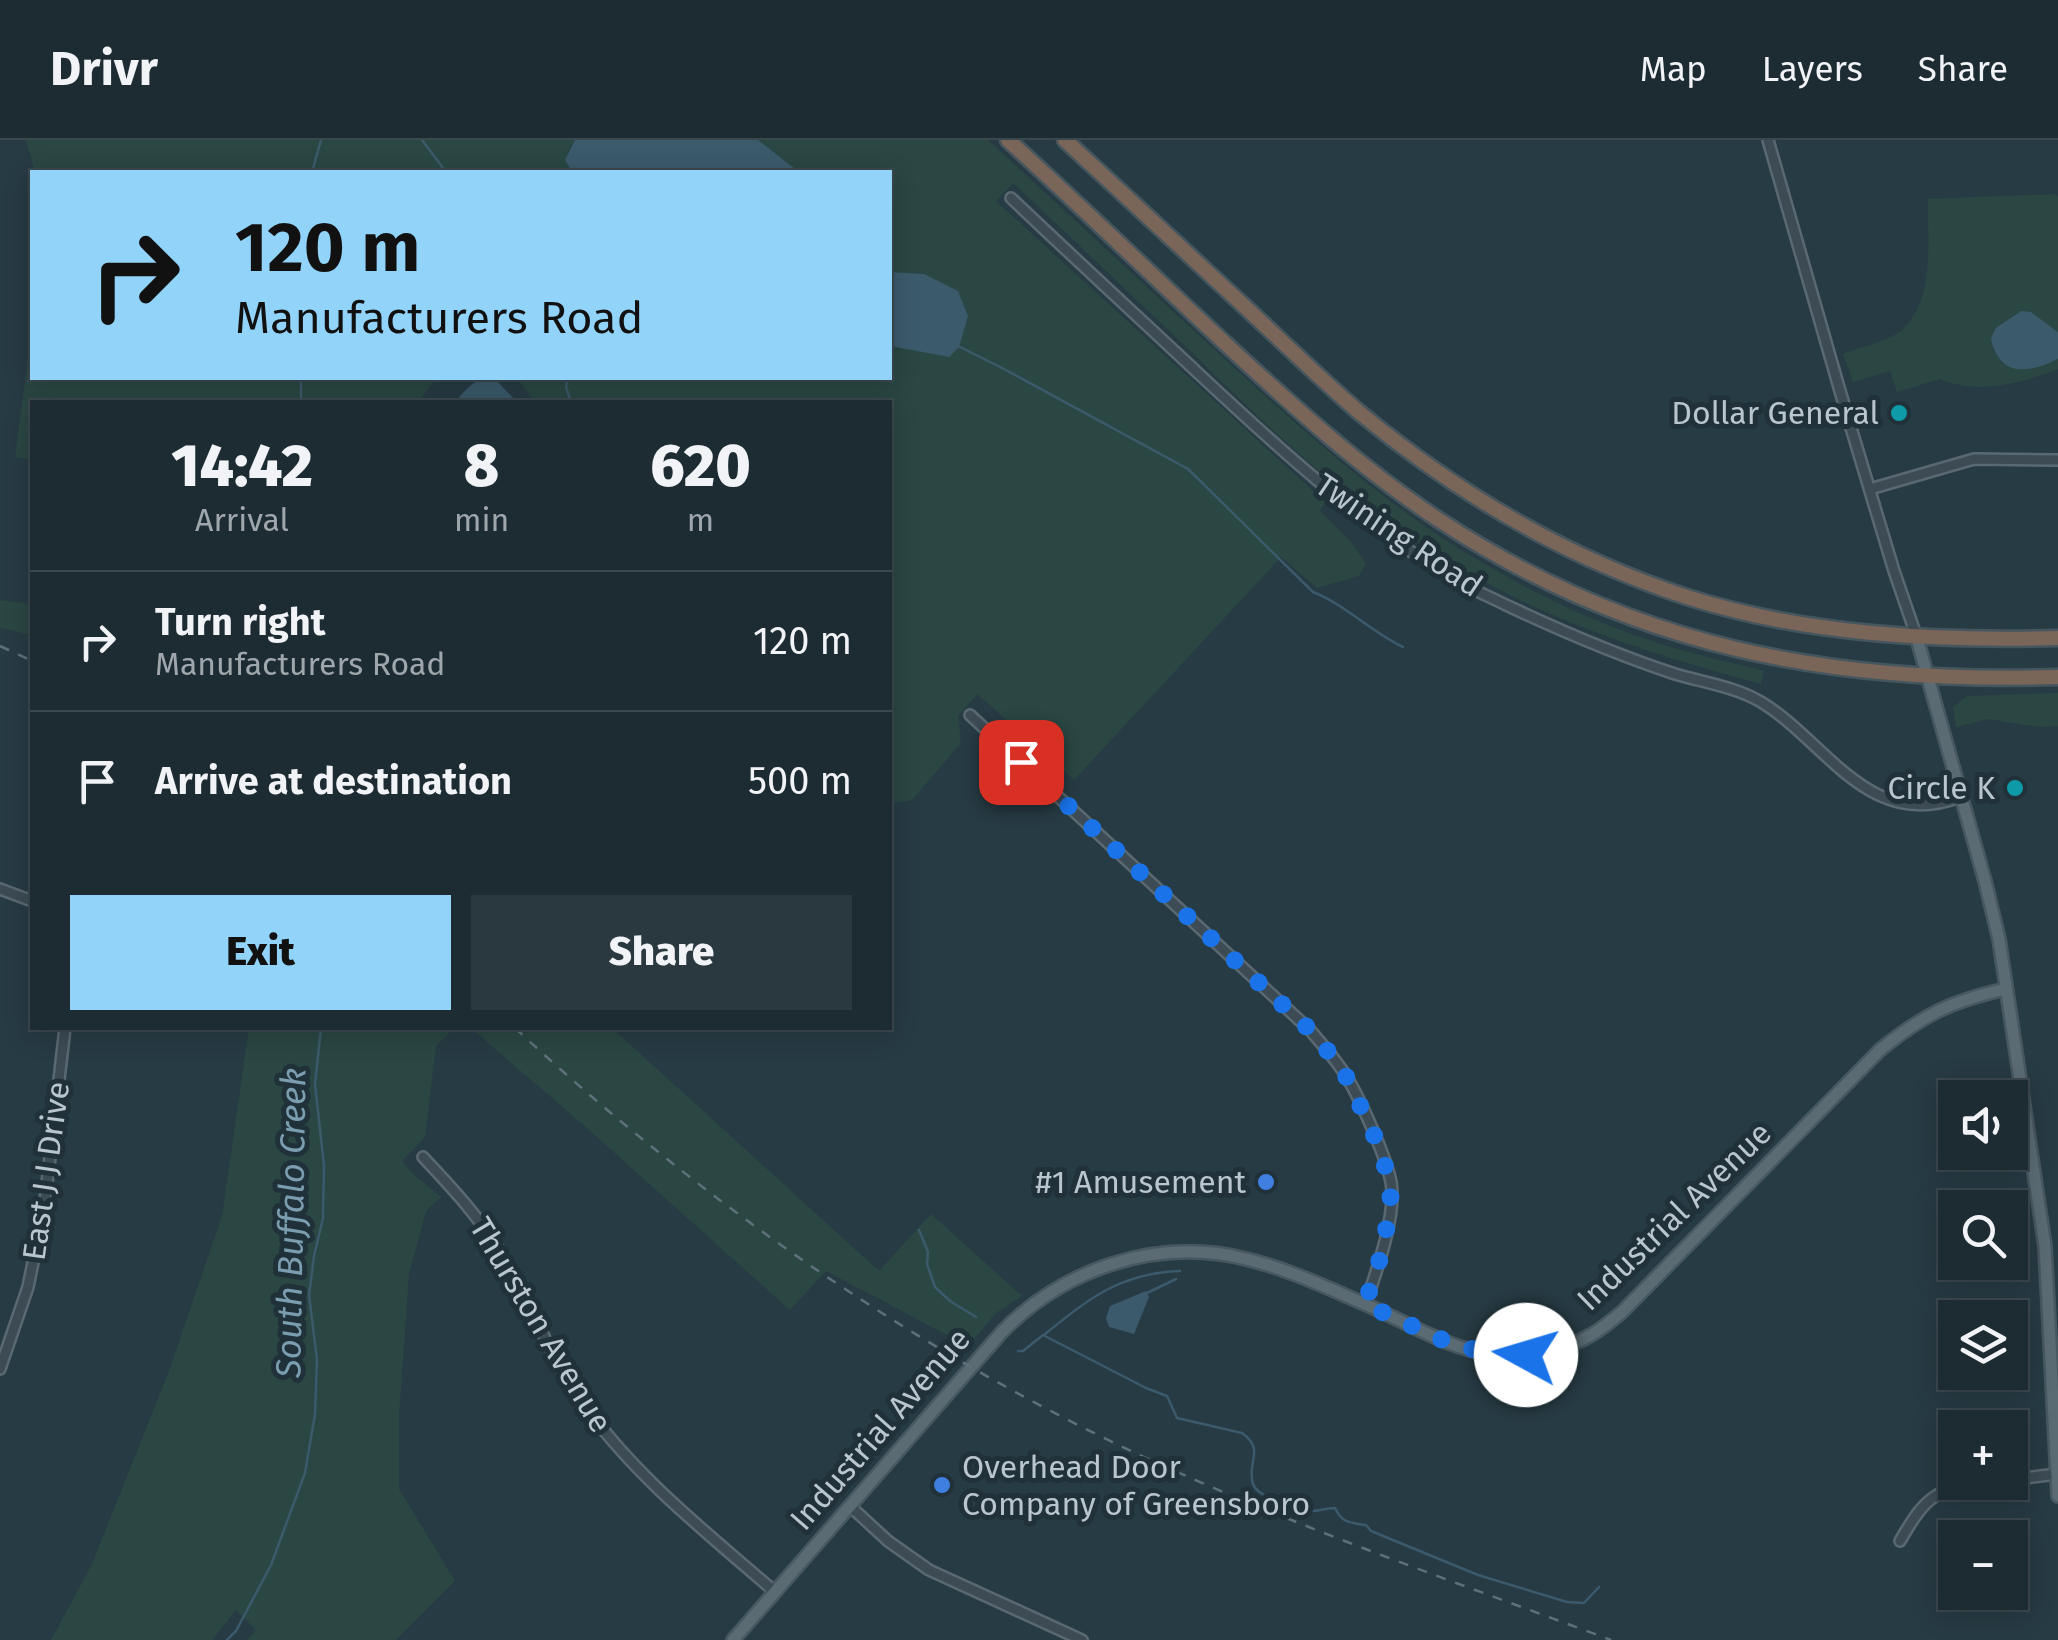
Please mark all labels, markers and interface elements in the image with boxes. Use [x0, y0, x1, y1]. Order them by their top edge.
text: Drivr [50, 40, 158, 98]
text: Map [1640, 48, 1707, 90]
text: Layers [1762, 48, 1863, 90]
text: Share [1918, 48, 2008, 90]
text: 120 m [235, 206, 420, 290]
icon: right [70, 210, 200, 340]
text: Manufacturers Road [235, 291, 644, 345]
place label: Dollar General [1671, 394, 1879, 432]
marker: Dollar General [1888, 402, 1910, 424]
text: 14:42 [171, 430, 313, 502]
text: 8 [464, 430, 499, 502]
text: 620 [650, 430, 751, 502]
street label: Twining Road [1308, 465, 1490, 605]
text: Arrival [195, 501, 289, 539]
text: min [454, 501, 509, 539]
text: m [687, 501, 714, 539]
text: Turn right [155, 599, 325, 645]
icon: right [70, 614, 125, 669]
text: 120 m [753, 618, 852, 664]
text: Manufacturers Road [155, 645, 446, 683]
pin [979, 720, 1064, 805]
icon: arrive [994, 735, 1049, 790]
icon: arrive [70, 754, 125, 809]
text: Arrive at destination [155, 758, 512, 804]
text: 500 m [748, 758, 852, 804]
place label: Circle K [1887, 769, 1995, 807]
marker: Circle K [2004, 777, 2026, 799]
button: Exit [70, 895, 451, 1010]
button: Share [471, 895, 852, 1010]
water label: South Buffalo Creek [267, 1067, 315, 1380]
street label: East J J Drive [15, 1079, 77, 1263]
map controls [1938, 1080, 2028, 1610]
button: sound [1938, 1080, 2028, 1170]
street label: Industrial Avenue [1569, 1114, 1779, 1318]
place label: #1 Amusement [1035, 1163, 1246, 1201]
marker: #1 Amusement [1255, 1171, 1277, 1193]
button: search [1938, 1190, 2028, 1280]
street label: Thurston Avenue [462, 1211, 620, 1439]
button: layers [1938, 1300, 2028, 1390]
position arrow [1474, 1303, 1578, 1407]
street label: Industrial Avenue [782, 1320, 978, 1538]
button: + [1938, 1410, 2028, 1500]
place label: Overhead Door Company of Greensboro [962, 1448, 1310, 1523]
marker: Overhead Door Company of Greensboro [931, 1474, 953, 1496]
button: − [1938, 1520, 2028, 1610]

